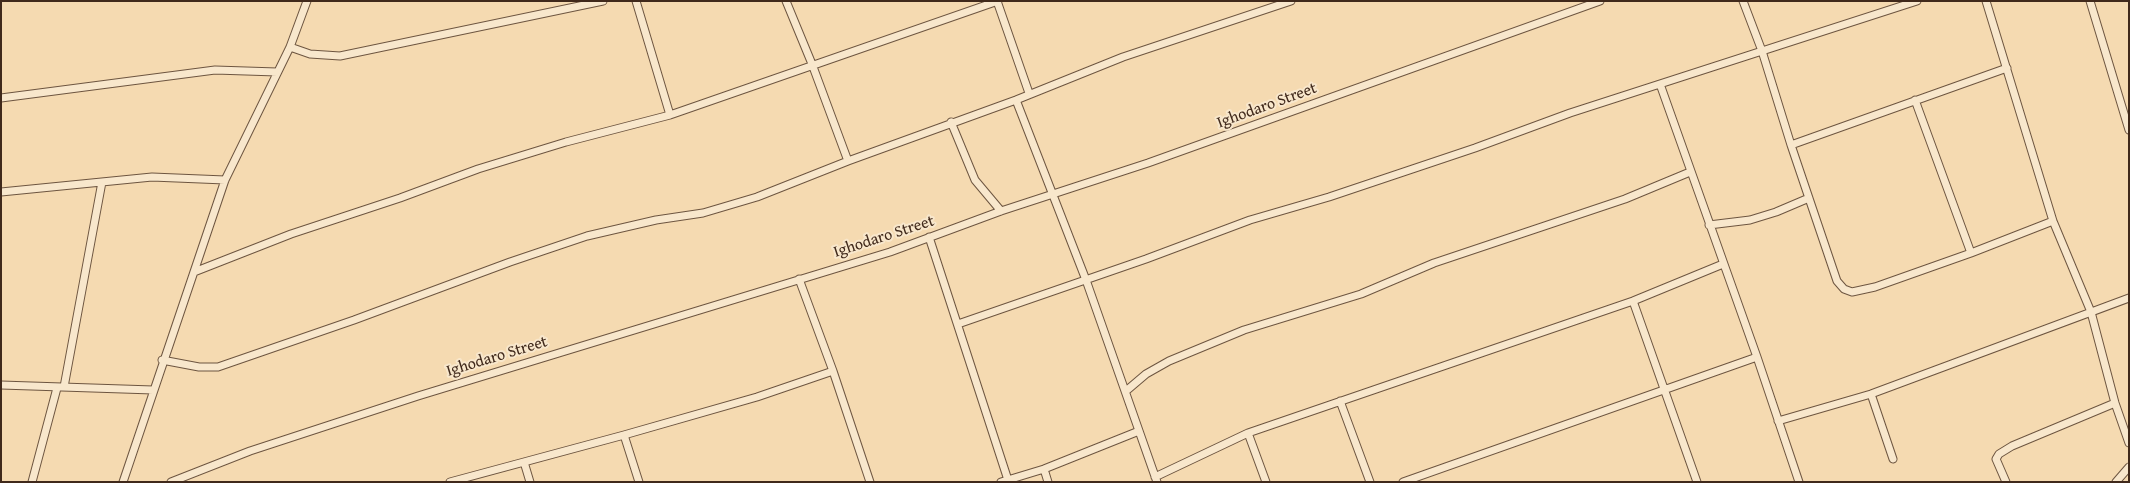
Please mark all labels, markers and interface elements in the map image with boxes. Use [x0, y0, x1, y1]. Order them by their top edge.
street label: Ighodaro Street [1215, 79, 1319, 133]
street label: Ighodaro Street [831, 212, 937, 262]
street label: Ighodaro Street [444, 333, 550, 381]

